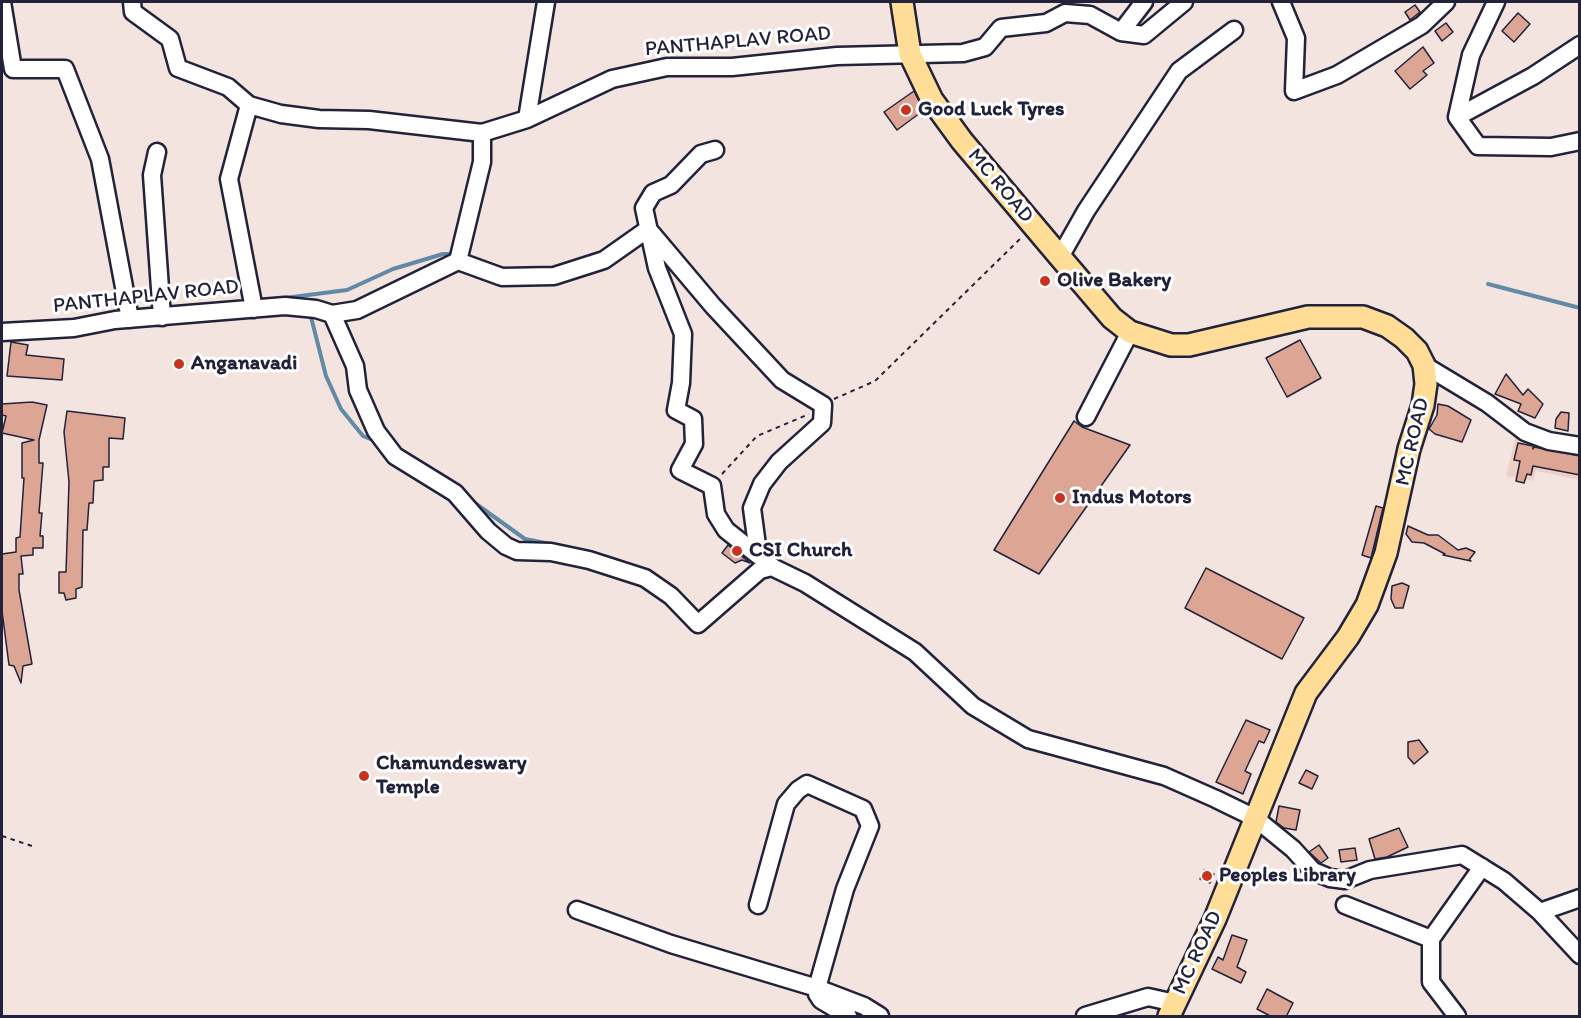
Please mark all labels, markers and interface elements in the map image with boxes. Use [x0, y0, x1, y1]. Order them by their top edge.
street label: PANTHAPLAV ROAD [644, 21, 832, 63]
place label: Good Luck Tyres [918, 97, 1064, 123]
marker: Good Luck Tyres [899, 103, 913, 117]
street label: MC ROAD [962, 144, 1038, 228]
place label: Olive Bakery [1057, 268, 1171, 294]
marker: Olive Bakery [1038, 274, 1052, 288]
street label: PANTHAPLAV ROAD [52, 275, 240, 319]
place label: Anganavadi [191, 351, 297, 377]
marker: Anganavadi [172, 357, 186, 371]
street label: MC ROAD [1391, 396, 1435, 488]
place label: Indus Motors [1072, 485, 1192, 511]
marker: Indus Motors [1053, 491, 1067, 505]
place label: CSI Church [749, 538, 852, 564]
marker: CSI Church [730, 544, 744, 558]
place label: Chamundeswary Temple [376, 751, 527, 801]
marker: Chamundeswary Temple [357, 769, 371, 783]
place label: Peoples Library [1219, 863, 1356, 889]
marker: Peoples Library [1200, 869, 1214, 883]
street label: MC ROAD [1168, 907, 1228, 999]

